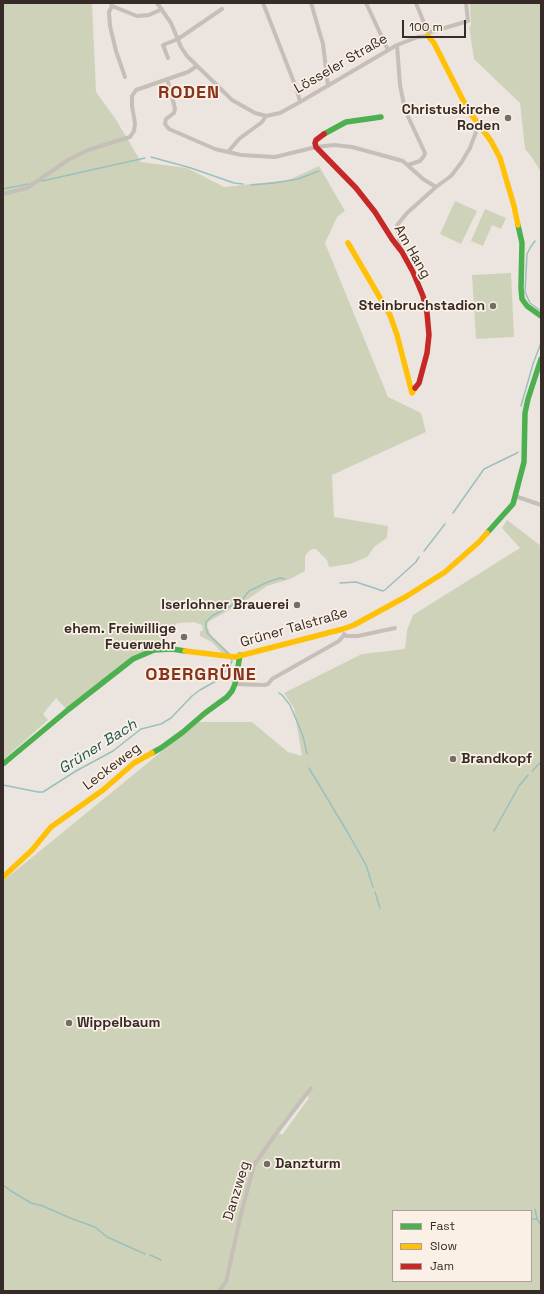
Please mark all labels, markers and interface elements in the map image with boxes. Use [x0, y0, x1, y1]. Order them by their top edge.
scale bar [404, 12, 468, 38]
text: 100 m [409, 19, 443, 35]
street label: Lösseler Straße [291, 30, 391, 98]
district label: RODEN [158, 82, 220, 104]
place label: Christuskirche Roden [402, 102, 500, 134]
marker: Christuskirche Roden [503, 113, 513, 123]
street label: Am Hang [390, 222, 434, 282]
place label: Steinbruchstadion [359, 298, 485, 314]
marker: Steinbruchstadion [488, 301, 498, 311]
place label: Iserlohner Brauerei [161, 597, 289, 613]
marker: Iserlohner Brauerei [292, 600, 302, 610]
street label: Grüner Talstraße [238, 605, 350, 651]
place label: ehem. Freiwillige Feuerwehr [64, 621, 176, 654]
marker: ehem. Freiwillige Feuerwehr [179, 632, 189, 642]
district label: OBERGRÜNE [145, 664, 257, 686]
water label: Grüner Bach [56, 716, 140, 778]
street label: Leckeweg [80, 740, 144, 794]
place label: Brandkopf [461, 751, 532, 767]
marker: Brandkopf [448, 754, 458, 764]
place label: Wippelbaum [77, 1015, 160, 1031]
marker: Wippelbaum [64, 1018, 74, 1028]
place label: Danzturm [275, 1156, 341, 1172]
street label: Danzweg [220, 1159, 254, 1223]
marker: Danzturm [262, 1159, 272, 1169]
legend [392, 1210, 532, 1282]
text: Fast [430, 1218, 455, 1234]
text: Slow [430, 1238, 457, 1254]
text: Jam [430, 1258, 454, 1274]

